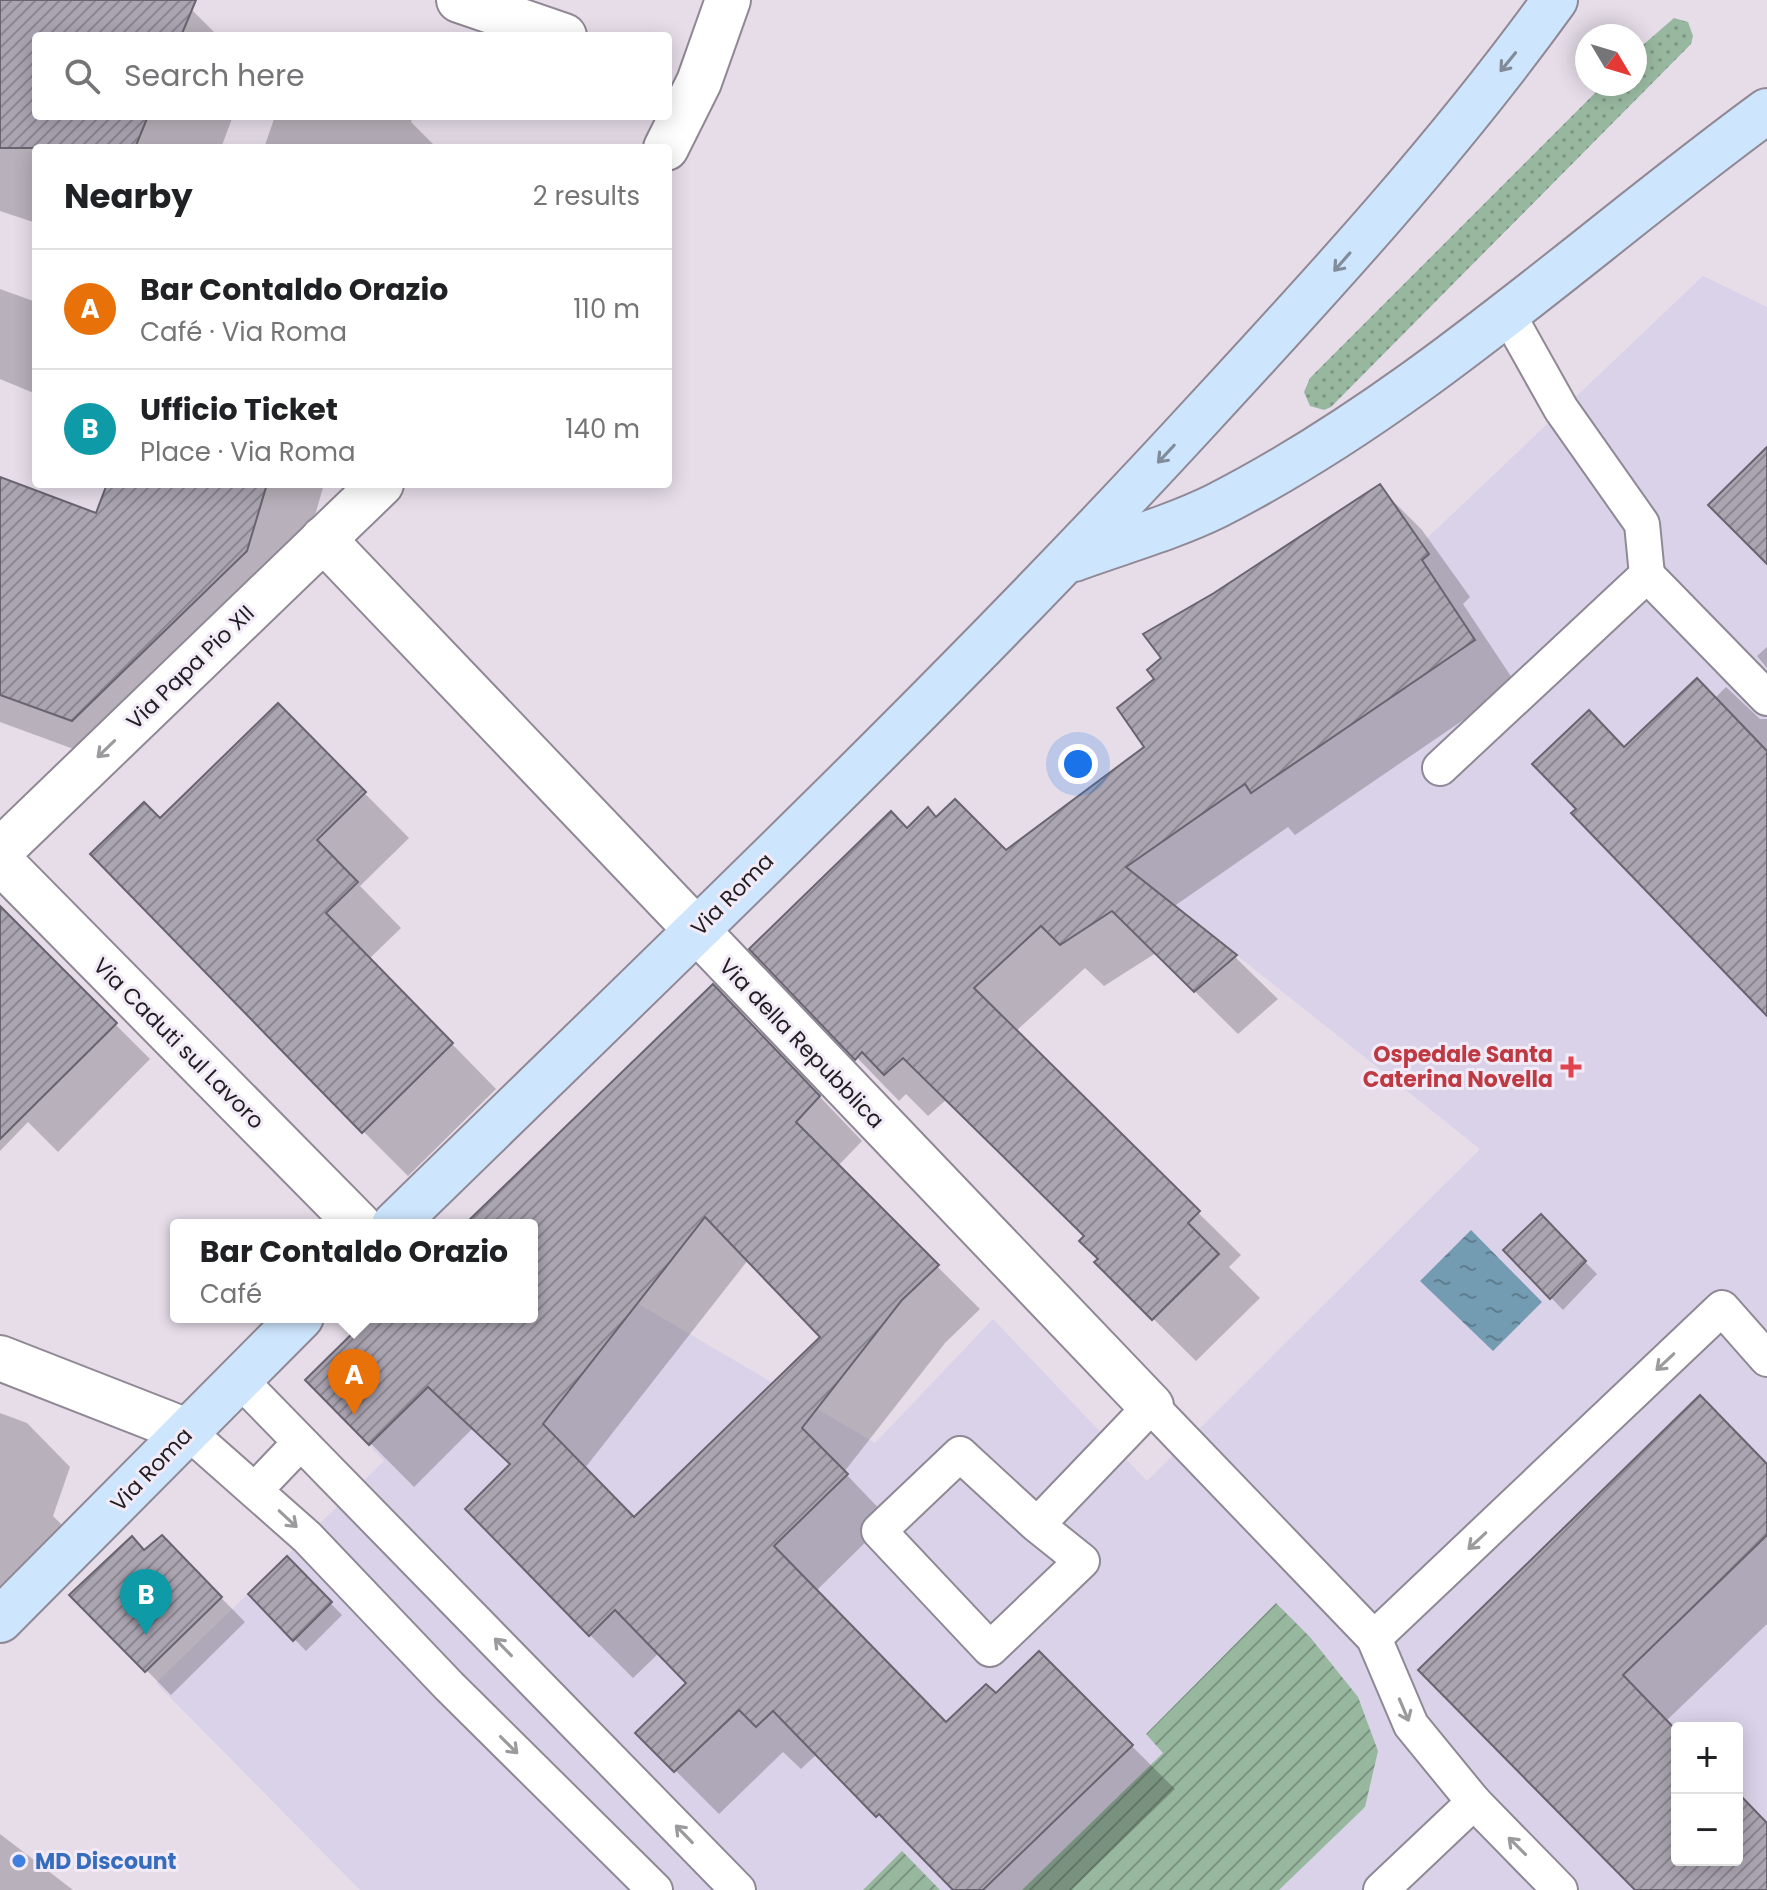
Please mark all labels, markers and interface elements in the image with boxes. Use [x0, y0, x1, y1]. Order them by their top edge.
north arrow [1575, 24, 1647, 96]
search box [32, 32, 672, 120]
one-way arrow [1499, 51, 1516, 72]
icon: search [60, 54, 104, 98]
text: Search here [124, 54, 305, 97]
text: Nearby [64, 172, 193, 220]
text: 2 results [533, 178, 640, 214]
one-way arrow [1333, 251, 1351, 272]
text: Bar Contaldo Orazio [140, 268, 448, 311]
text: A [80, 291, 100, 327]
text: 110 m [573, 291, 640, 327]
text: Café · Via Roma [140, 314, 347, 350]
text: Ufficio Ticket [140, 388, 338, 431]
text: B [81, 411, 99, 447]
text: 140 m [565, 411, 640, 447]
text: Place · Via Roma [140, 434, 356, 470]
one-way arrow [1157, 444, 1176, 464]
street label: Via Papa Pio XII [120, 598, 261, 736]
one-way arrow [97, 739, 116, 758]
your location [1058, 744, 1098, 784]
street label: Via Roma [684, 846, 781, 943]
street label: Via Caduti sul Lavoro [86, 951, 271, 1136]
street label: Via della Repubblica [712, 951, 891, 1135]
place label: Ospedale Santa Caterina Novella [1363, 1039, 1553, 1095]
marker: Ospedale Santa Caterina Novella [1560, 1056, 1582, 1078]
popup [170, 1219, 538, 1323]
text: Bar Contaldo Orazio [200, 1230, 508, 1273]
text: Café [200, 1276, 262, 1312]
pin: A [328, 1349, 380, 1415]
one-way arrow [1656, 1352, 1676, 1371]
street label: Via Roma [103, 1420, 199, 1518]
one-way arrow [278, 1509, 297, 1528]
one-way arrow [1467, 1531, 1487, 1549]
pin: B [120, 1569, 172, 1635]
one-way arrow [494, 1638, 512, 1658]
one-way arrow [1398, 1697, 1413, 1722]
map controls [1671, 1722, 1743, 1866]
button: + [1671, 1722, 1743, 1794]
one-way arrow [499, 1735, 518, 1754]
button: − [1671, 1794, 1743, 1866]
one-way arrow [674, 1824, 693, 1844]
one-way arrow [1508, 1837, 1527, 1856]
place label: MD Discount [35, 1846, 177, 1877]
marker: MD Discount [10, 1852, 28, 1870]

